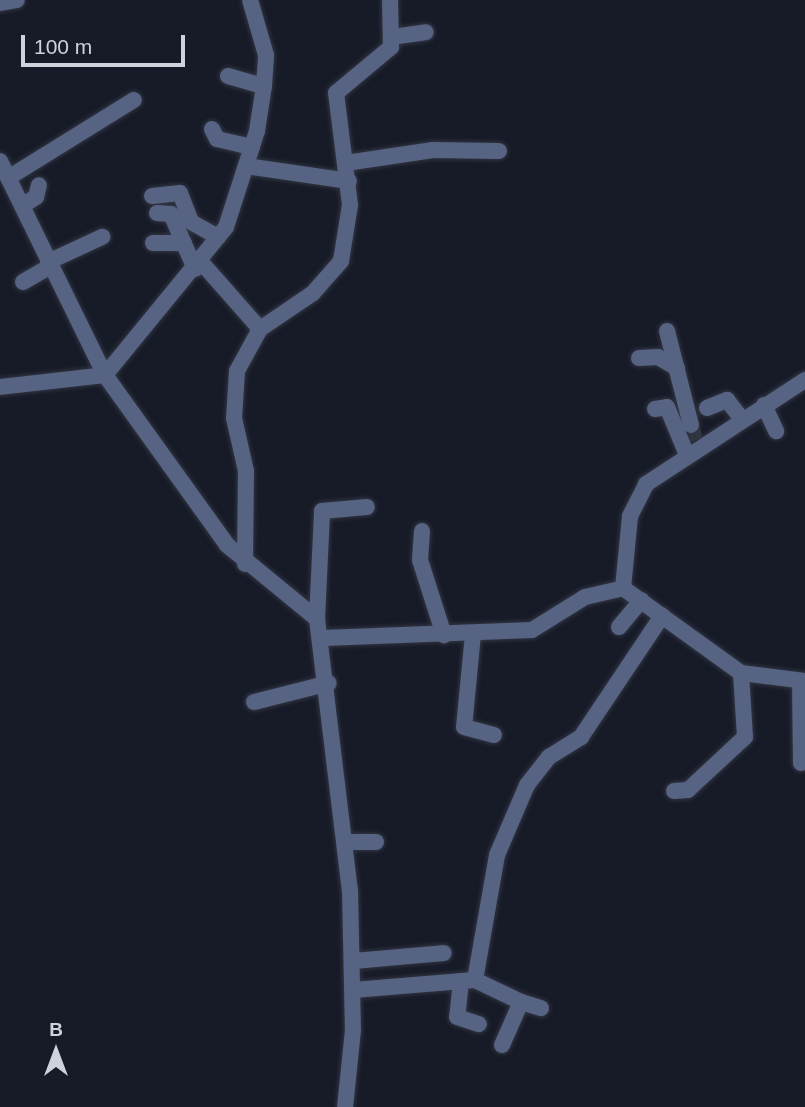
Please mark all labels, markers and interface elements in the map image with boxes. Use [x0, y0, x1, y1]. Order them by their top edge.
scale bar [24, 21, 189, 65]
text: 100 m [34, 35, 92, 58]
north arrow [21, 1016, 91, 1086]
text: B [49, 1019, 63, 1040]

